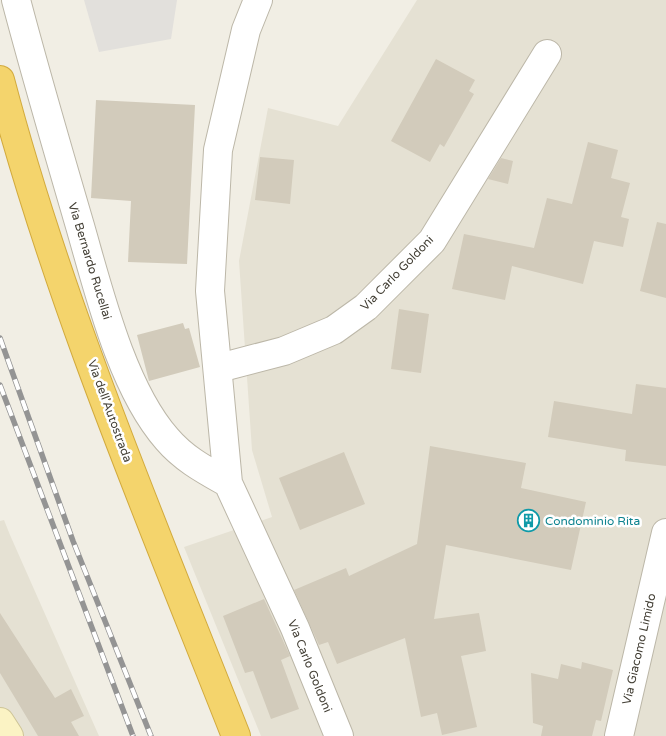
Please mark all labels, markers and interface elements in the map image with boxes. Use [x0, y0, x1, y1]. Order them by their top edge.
street label: Via Bernardo Rucellai [65, 201, 115, 321]
street label: Via Carlo Goldoni [358, 233, 436, 313]
street label: Via dell'Autostrada [85, 358, 135, 464]
building icon: Condominio Rita [517, 509, 541, 533]
place label: Condominio Rita [545, 514, 640, 528]
street label: Via Giacomo Limido [619, 592, 659, 706]
street label: Via Carlo Goldoni [285, 618, 335, 714]

